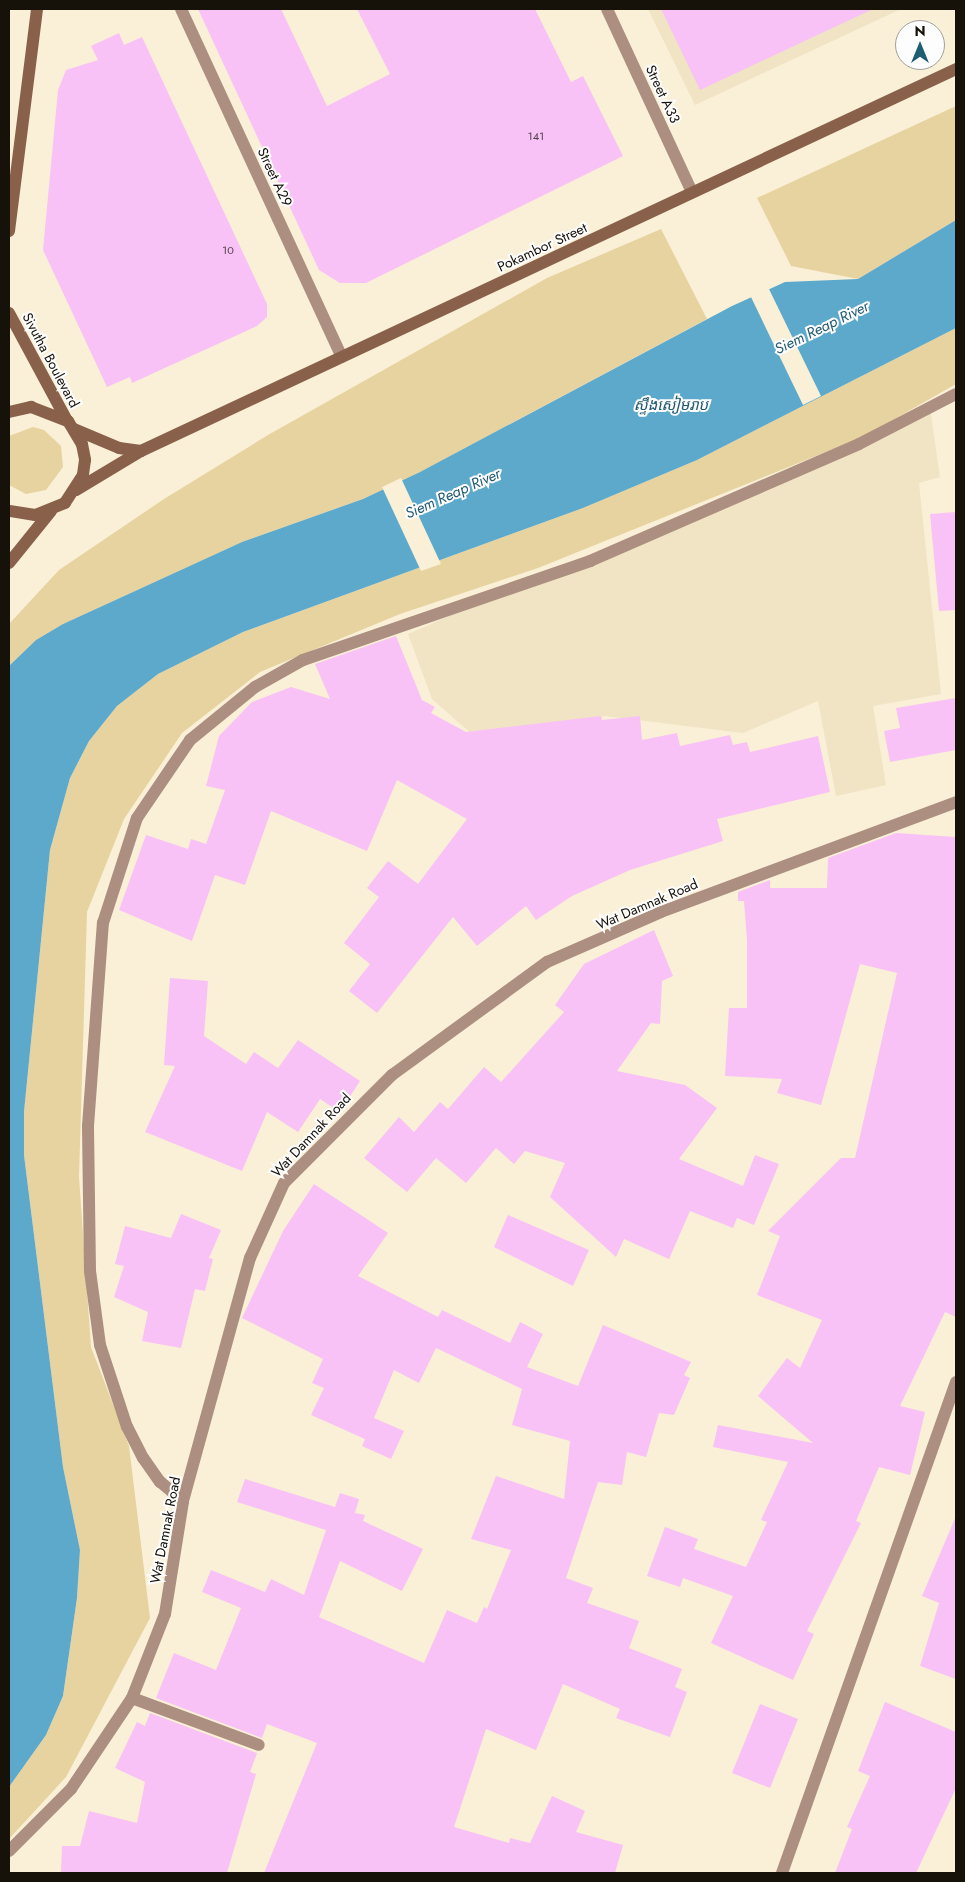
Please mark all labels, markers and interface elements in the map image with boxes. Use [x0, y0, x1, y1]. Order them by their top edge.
north arrow [895, 20, 945, 70]
text: N [914, 21, 926, 41]
street label: Street A33 [642, 62, 684, 126]
house number: 141 [528, 129, 544, 143]
street label: Street A29 [254, 145, 296, 209]
street label: Pokambor Street [495, 219, 589, 275]
house number: 10 [222, 243, 234, 257]
water label: Siem Reap River [772, 297, 872, 359]
street label: Sivutha Boulevard [19, 310, 83, 410]
water label: ស្ទឹងសៀមរាប [634, 397, 708, 415]
water label: Siem Reap River [403, 465, 503, 523]
street label: Wat Damnak Road [594, 875, 700, 933]
street label: Wat Damnak Road [268, 1090, 354, 1180]
street label: Wat Damnak Road [146, 1475, 184, 1585]

